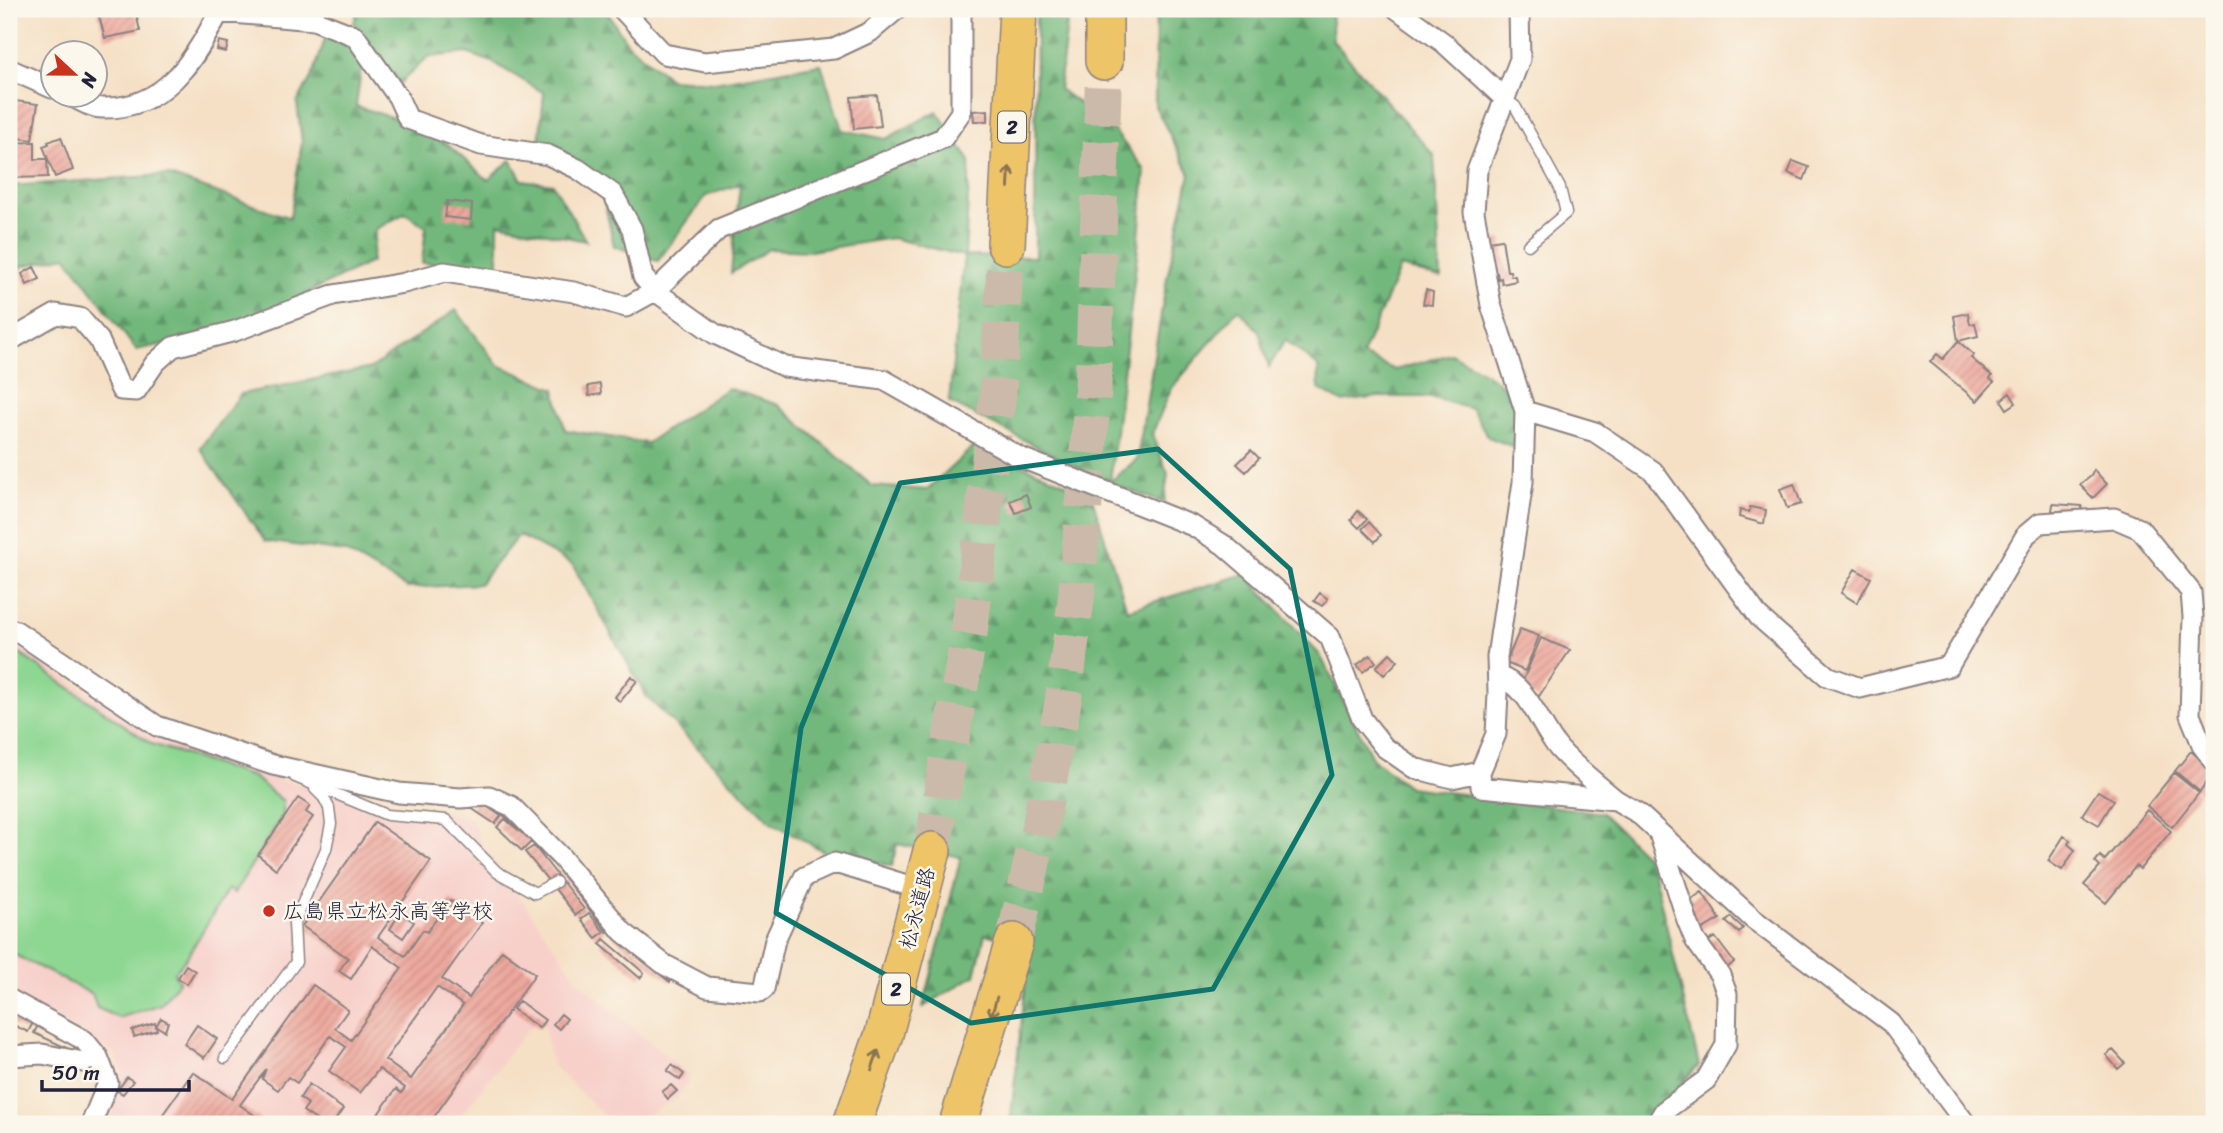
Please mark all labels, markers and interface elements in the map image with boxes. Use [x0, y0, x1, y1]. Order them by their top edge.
north arrow [38, 38, 108, 108]
text: N [71, 67, 107, 93]
road number: 2 [998, 111, 1026, 142]
one-way arrow [1003, 165, 1016, 188]
street label: 松永道路 [888, 863, 946, 953]
place label: 広島県立松永高等学校 [283, 892, 493, 930]
marker: 広島県立松永高等学校 [261, 903, 277, 919]
road number: 2 [882, 973, 910, 1004]
one-way arrow [987, 996, 1000, 1018]
scale bar [42, 1049, 189, 1093]
one-way arrow [870, 1049, 882, 1071]
text: 50 m [52, 1054, 100, 1092]

